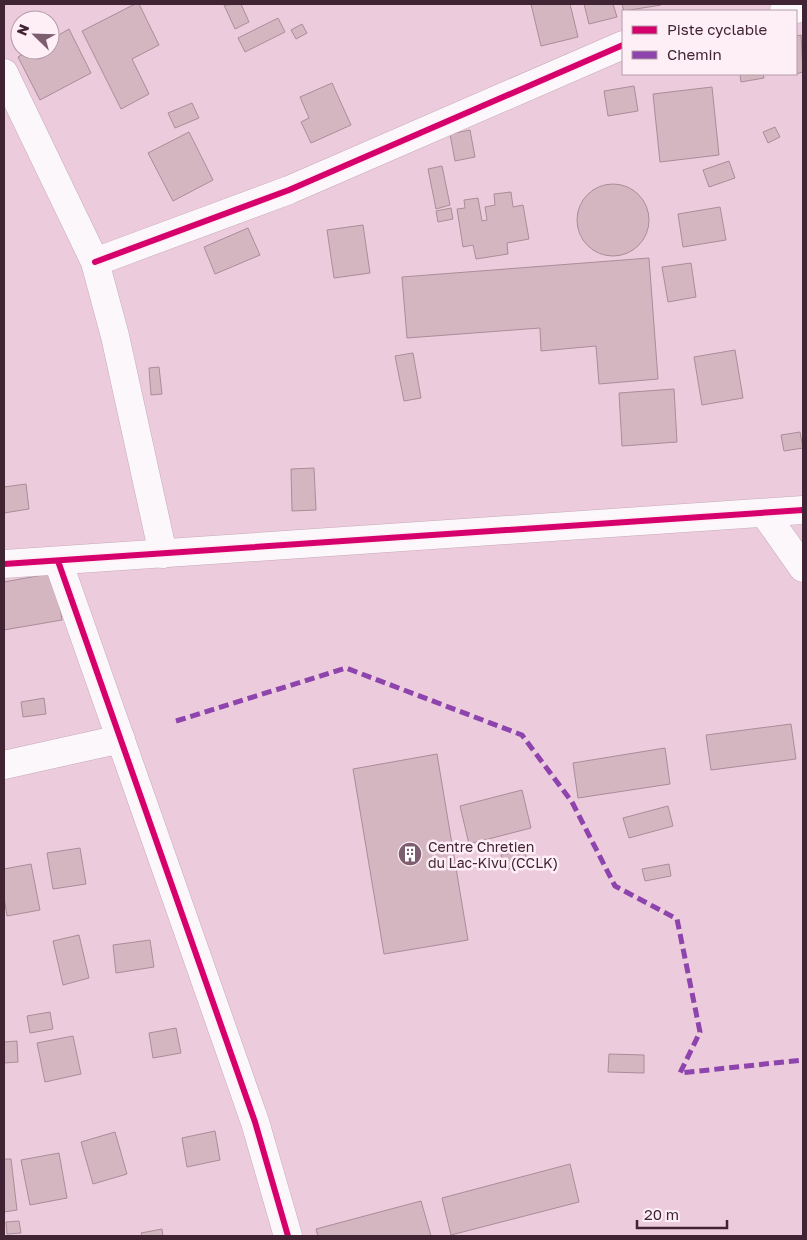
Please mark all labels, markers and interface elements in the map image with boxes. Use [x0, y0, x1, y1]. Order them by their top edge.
north arrow [10, 10, 60, 60]
legend [622, 10, 797, 75]
text: Piste cyclable [667, 20, 768, 38]
text: N [13, 22, 32, 38]
text: Chemin [667, 45, 722, 63]
place label: Centre Chretien du Lac-Kivu (CCLK) [428, 838, 558, 871]
building icon: Centre Chretien du Lac-Kivu (CCLK) [397, 841, 423, 867]
scale bar [637, 1198, 727, 1230]
text: 20 m [644, 1205, 679, 1223]

